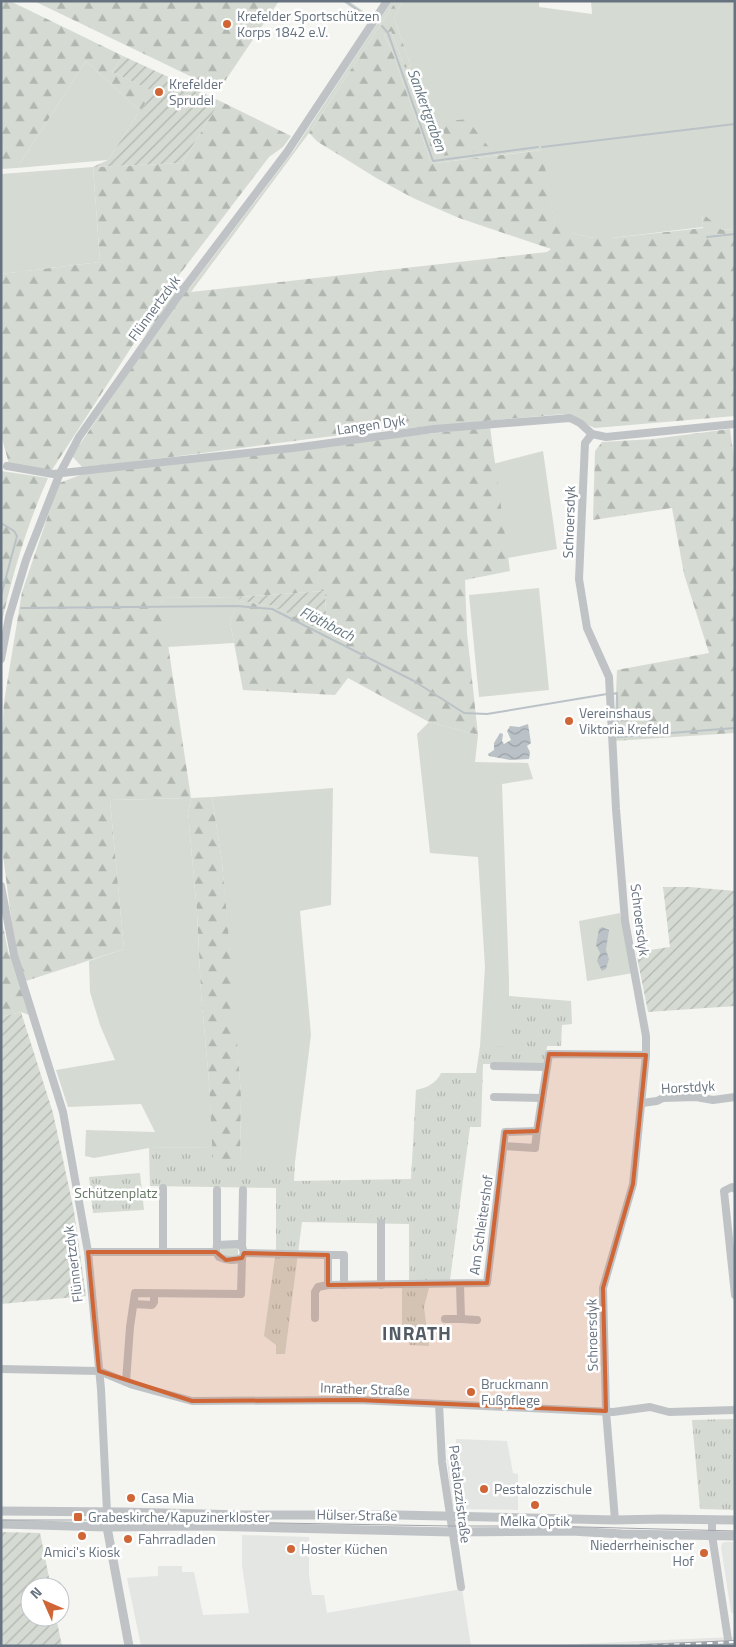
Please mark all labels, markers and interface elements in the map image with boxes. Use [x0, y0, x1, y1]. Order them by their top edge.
place label: Krefelder Sportschützen Korps 1842 e.V. [237, 5, 379, 42]
marker: Krefelder Sportschützen Korps 1842 e.V. [221, 18, 233, 30]
water label: Sankertgraben [402, 65, 453, 155]
place label: Krefelder Sprudel [169, 73, 223, 110]
marker: Krefelder Sprudel [153, 86, 165, 98]
street label: Flünnertzdyk [122, 270, 185, 345]
street label: Langen Dyk [335, 409, 407, 440]
street label: Schroersdyk [557, 485, 580, 559]
water label: Flöthbach [296, 600, 359, 647]
place label: Vereinshaus Viktoria Krefeld [579, 702, 669, 739]
marker: Vereinshaus Viktoria Krefeld [563, 715, 575, 727]
street label: Schroersdyk [626, 883, 655, 958]
street label: Horstdyk [661, 1075, 716, 1098]
street label: Am Schleitershof [463, 1173, 498, 1276]
park label: Schützenplatz [74, 1182, 158, 1203]
street label: Flünnertzdyk [57, 1224, 88, 1304]
street label: Schroersdyk [580, 1298, 603, 1371]
district label: INRATH [382, 1318, 452, 1347]
place label: Bruckmann Fußpflege [481, 1373, 548, 1410]
street label: Inrather Straße [320, 1376, 410, 1401]
marker: Bruckmann Fußpflege [465, 1386, 477, 1398]
street label: Pestalozzistraße [444, 1444, 477, 1544]
place label: Pestalozzischule [494, 1478, 592, 1499]
marker: Pestalozzischule [478, 1483, 490, 1495]
place label: Casa Mia [141, 1487, 194, 1508]
marker: Casa Mia [125, 1492, 137, 1504]
marker: Melka Optik [529, 1499, 541, 1511]
street label: Hülser Straße [316, 1503, 398, 1526]
place label: Grabeskirche/Kapuzinerkloster [88, 1506, 270, 1527]
place label: Melka Optik [500, 1510, 570, 1531]
marker: Grabeskirche/Kapuzinerkloster [72, 1511, 84, 1523]
place label: Fahrradladen [138, 1528, 216, 1549]
marker: Amici's Kiosk [76, 1530, 88, 1542]
marker: Fahrradladen [122, 1533, 134, 1545]
place label: Niederrheinischer Hof [590, 1534, 694, 1571]
place label: Hoster Küchen [301, 1538, 388, 1559]
place label: Amici's Kiosk [44, 1541, 120, 1562]
marker: Hoster Küchen [285, 1543, 297, 1555]
marker: Niederrheinischer Hof [698, 1547, 710, 1559]
north arrow [20, 1577, 70, 1627]
text: N [25, 1582, 46, 1603]

